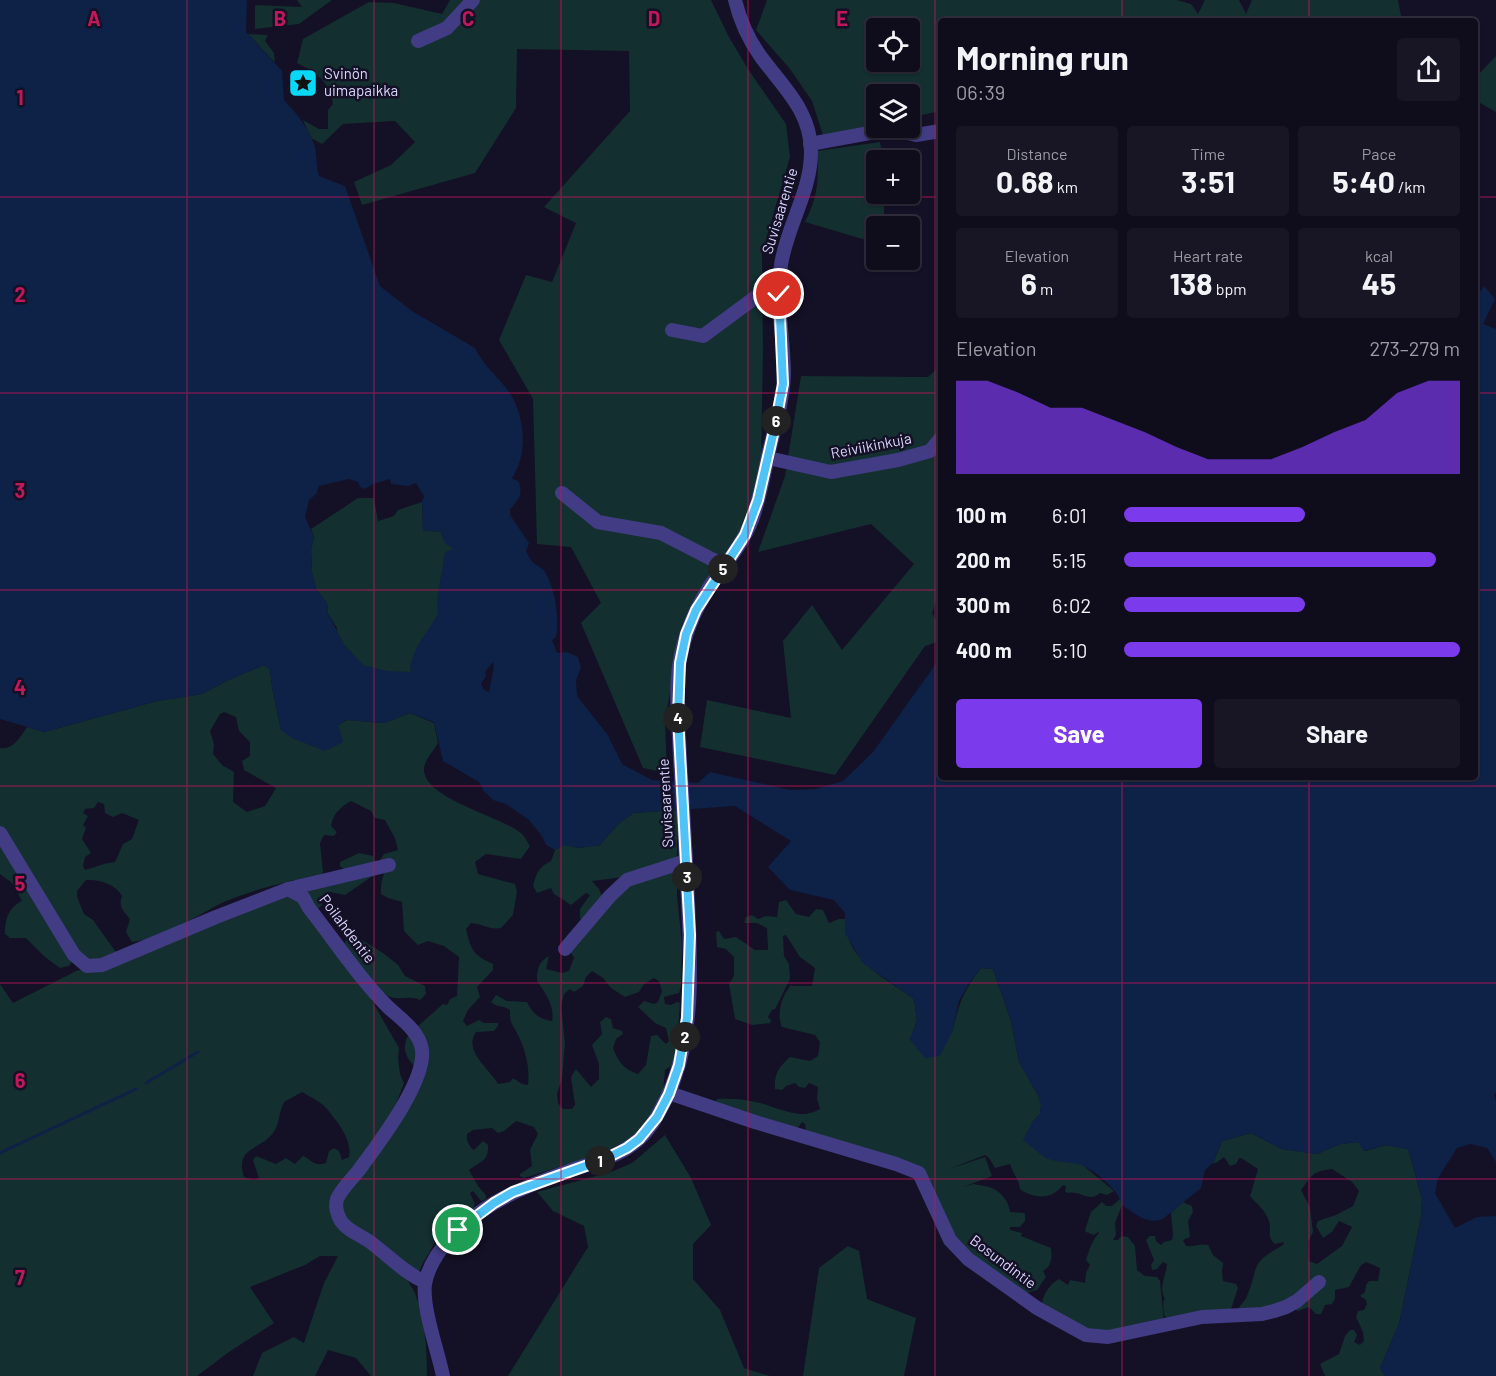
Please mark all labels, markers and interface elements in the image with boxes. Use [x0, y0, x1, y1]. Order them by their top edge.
text: A [87, 6, 101, 30]
text: B [274, 6, 286, 30]
text: C [462, 6, 474, 30]
text: D [648, 6, 660, 30]
text: E [836, 6, 848, 30]
map controls [866, 18, 920, 270]
button: locate [866, 18, 920, 72]
text: Morning run [956, 37, 1129, 77]
button: share [1397, 38, 1460, 101]
place label: Svinön uimapaikka [324, 64, 398, 99]
place icon: Svinön uimapaikka [287, 67, 319, 99]
text: 06:39 [956, 80, 1005, 104]
button: layers [866, 84, 920, 138]
text: 1 [16, 85, 24, 109]
text: Distance [1007, 144, 1067, 163]
text: Time [1191, 144, 1225, 163]
text: Pace [1362, 144, 1396, 163]
button: + [866, 150, 920, 204]
text: 0.68 [996, 163, 1054, 199]
text: 3:51 [1181, 163, 1235, 199]
text: 5:40 [1332, 163, 1395, 199]
street label: Suvisaarentie [757, 165, 801, 256]
text: km [1054, 177, 1078, 196]
text: /km [1395, 177, 1426, 196]
button: − [866, 216, 920, 270]
text: Elevation [1005, 246, 1069, 265]
text: Heart rate [1173, 246, 1243, 265]
text: kcal [1365, 246, 1393, 265]
text: 6 [1021, 265, 1037, 301]
text: 138 [1169, 265, 1213, 301]
text: 45 [1362, 265, 1396, 301]
pin [753, 268, 804, 319]
icon: check [762, 277, 795, 310]
text: m [1037, 279, 1053, 298]
text: bpm [1213, 279, 1247, 298]
text: 2 [14, 282, 26, 306]
text: Elevation [956, 336, 1037, 360]
text: 273–279 m [1369, 336, 1460, 360]
pin: 6 [761, 406, 791, 436]
text: 6 [772, 411, 780, 430]
street label: Reiviikinkuja [829, 428, 913, 462]
text: 3 [15, 478, 25, 502]
text: 100 m [956, 503, 1007, 527]
text: 6:01 [1052, 503, 1087, 527]
text: 200 m [956, 548, 1011, 572]
text: 5:15 [1052, 548, 1086, 572]
pin: 5 [708, 554, 738, 584]
text: 5 [719, 559, 727, 578]
text: 300 m [956, 593, 1010, 617]
text: 6:02 [1052, 593, 1091, 617]
text: 400 m [956, 638, 1012, 662]
text: 5:10 [1052, 638, 1087, 662]
text: 4 [14, 675, 26, 699]
button: Save [956, 699, 1202, 768]
button: Share [1214, 699, 1460, 768]
pin: 4 [663, 703, 693, 733]
text: 4 [673, 708, 683, 727]
street label: Suvisaarentie [654, 758, 676, 848]
pin: 3 [672, 862, 702, 892]
text: 3 [683, 867, 691, 886]
text: 5 [15, 871, 26, 895]
street label: Poilahdentie [316, 891, 379, 966]
pin: 2 [670, 1022, 700, 1052]
text: 2 [681, 1027, 689, 1046]
text: 6 [15, 1068, 26, 1092]
pin: 1 [585, 1146, 615, 1176]
text: 1 [597, 1151, 603, 1170]
pin [432, 1204, 483, 1255]
icon: arrive [441, 1213, 474, 1246]
street label: Bosundintie [967, 1230, 1040, 1292]
text: 7 [15, 1265, 25, 1289]

